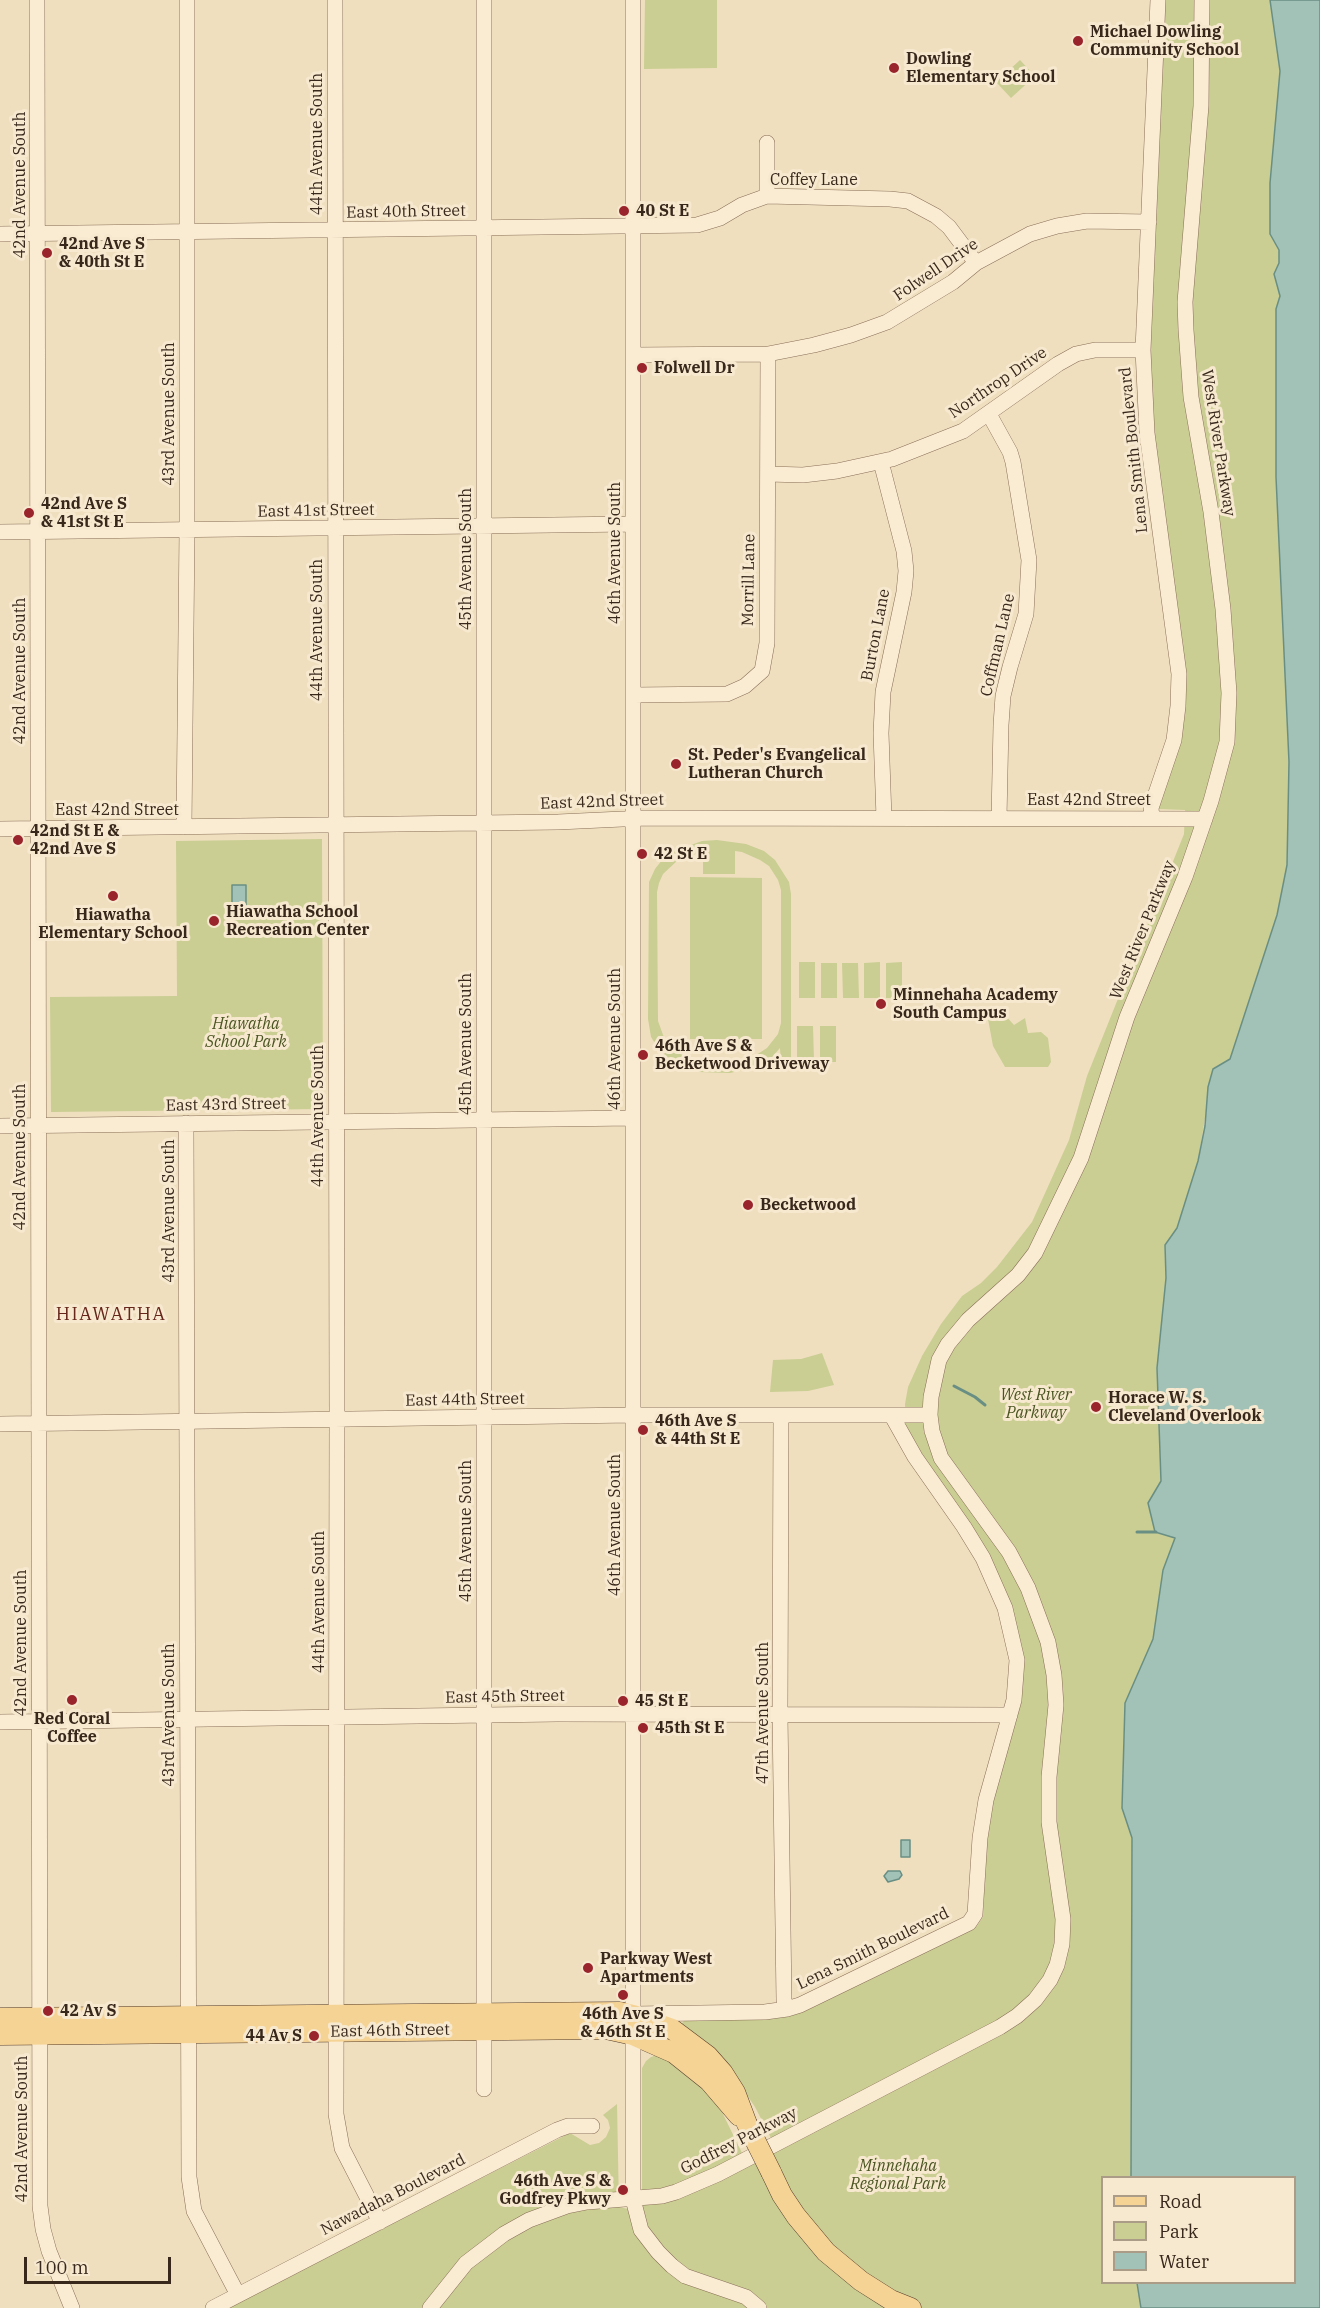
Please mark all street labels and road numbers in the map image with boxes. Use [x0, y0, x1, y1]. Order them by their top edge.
street label: 44th Avenue South [307, 73, 327, 215]
street label: 42nd Avenue South [10, 112, 30, 258]
street label: Coffey Lane [770, 170, 858, 190]
street label: East 40th Street [346, 201, 466, 223]
street label: Folwell Drive [890, 235, 982, 305]
street label: 43rd Avenue South [159, 342, 179, 486]
street label: Northrop Drive [945, 343, 1051, 423]
street label: Lena Smith Boulevard [1116, 366, 1152, 534]
street label: West River Parkway [1197, 368, 1239, 518]
street label: 46th Avenue South [605, 482, 625, 624]
street label: 45th Avenue South [456, 488, 476, 630]
street label: East 41st Street [257, 500, 375, 522]
street label: Morrill Lane [739, 534, 759, 626]
street label: 44th Avenue South [307, 559, 327, 701]
street label: Burton Lane [858, 587, 894, 683]
street label: Coffman Lane [977, 592, 1019, 698]
street label: 42nd Avenue South [10, 598, 30, 744]
street label: East 42nd Street [540, 790, 664, 814]
street label: East 42nd Street [1027, 790, 1151, 810]
street label: East 42nd Street [55, 800, 179, 820]
street label: West River Parkway [1106, 858, 1180, 1002]
street label: 46th Avenue South [605, 968, 625, 1110]
street label: 45th Avenue South [456, 973, 476, 1115]
street label: 44th Avenue South [308, 1045, 328, 1187]
street label: 42nd Avenue South [10, 1084, 30, 1230]
street label: East 43rd Street [165, 1094, 287, 1116]
street label: 43rd Avenue South [159, 1139, 179, 1283]
street label: East 44th Street [405, 1389, 525, 1411]
street label: 46th Avenue South [605, 1454, 625, 1596]
street label: 45th Avenue South [456, 1460, 476, 1602]
street label: 44th Avenue South [309, 1531, 329, 1673]
street label: 42nd Avenue South [11, 1570, 31, 1716]
street label: 47th Avenue South [753, 1642, 773, 1784]
street label: 43rd Avenue South [159, 1643, 179, 1787]
street label: East 45th Street [445, 1686, 565, 1708]
street label: Lena Smith Boulevard [794, 1904, 952, 1994]
street label: East 46th Street [330, 2020, 450, 2042]
street label: 42nd Avenue South [12, 2056, 32, 2202]
street label: Godfrey Parkway [678, 2103, 800, 2179]
street label: Nawadaha Boulevard [317, 2150, 469, 2240]

